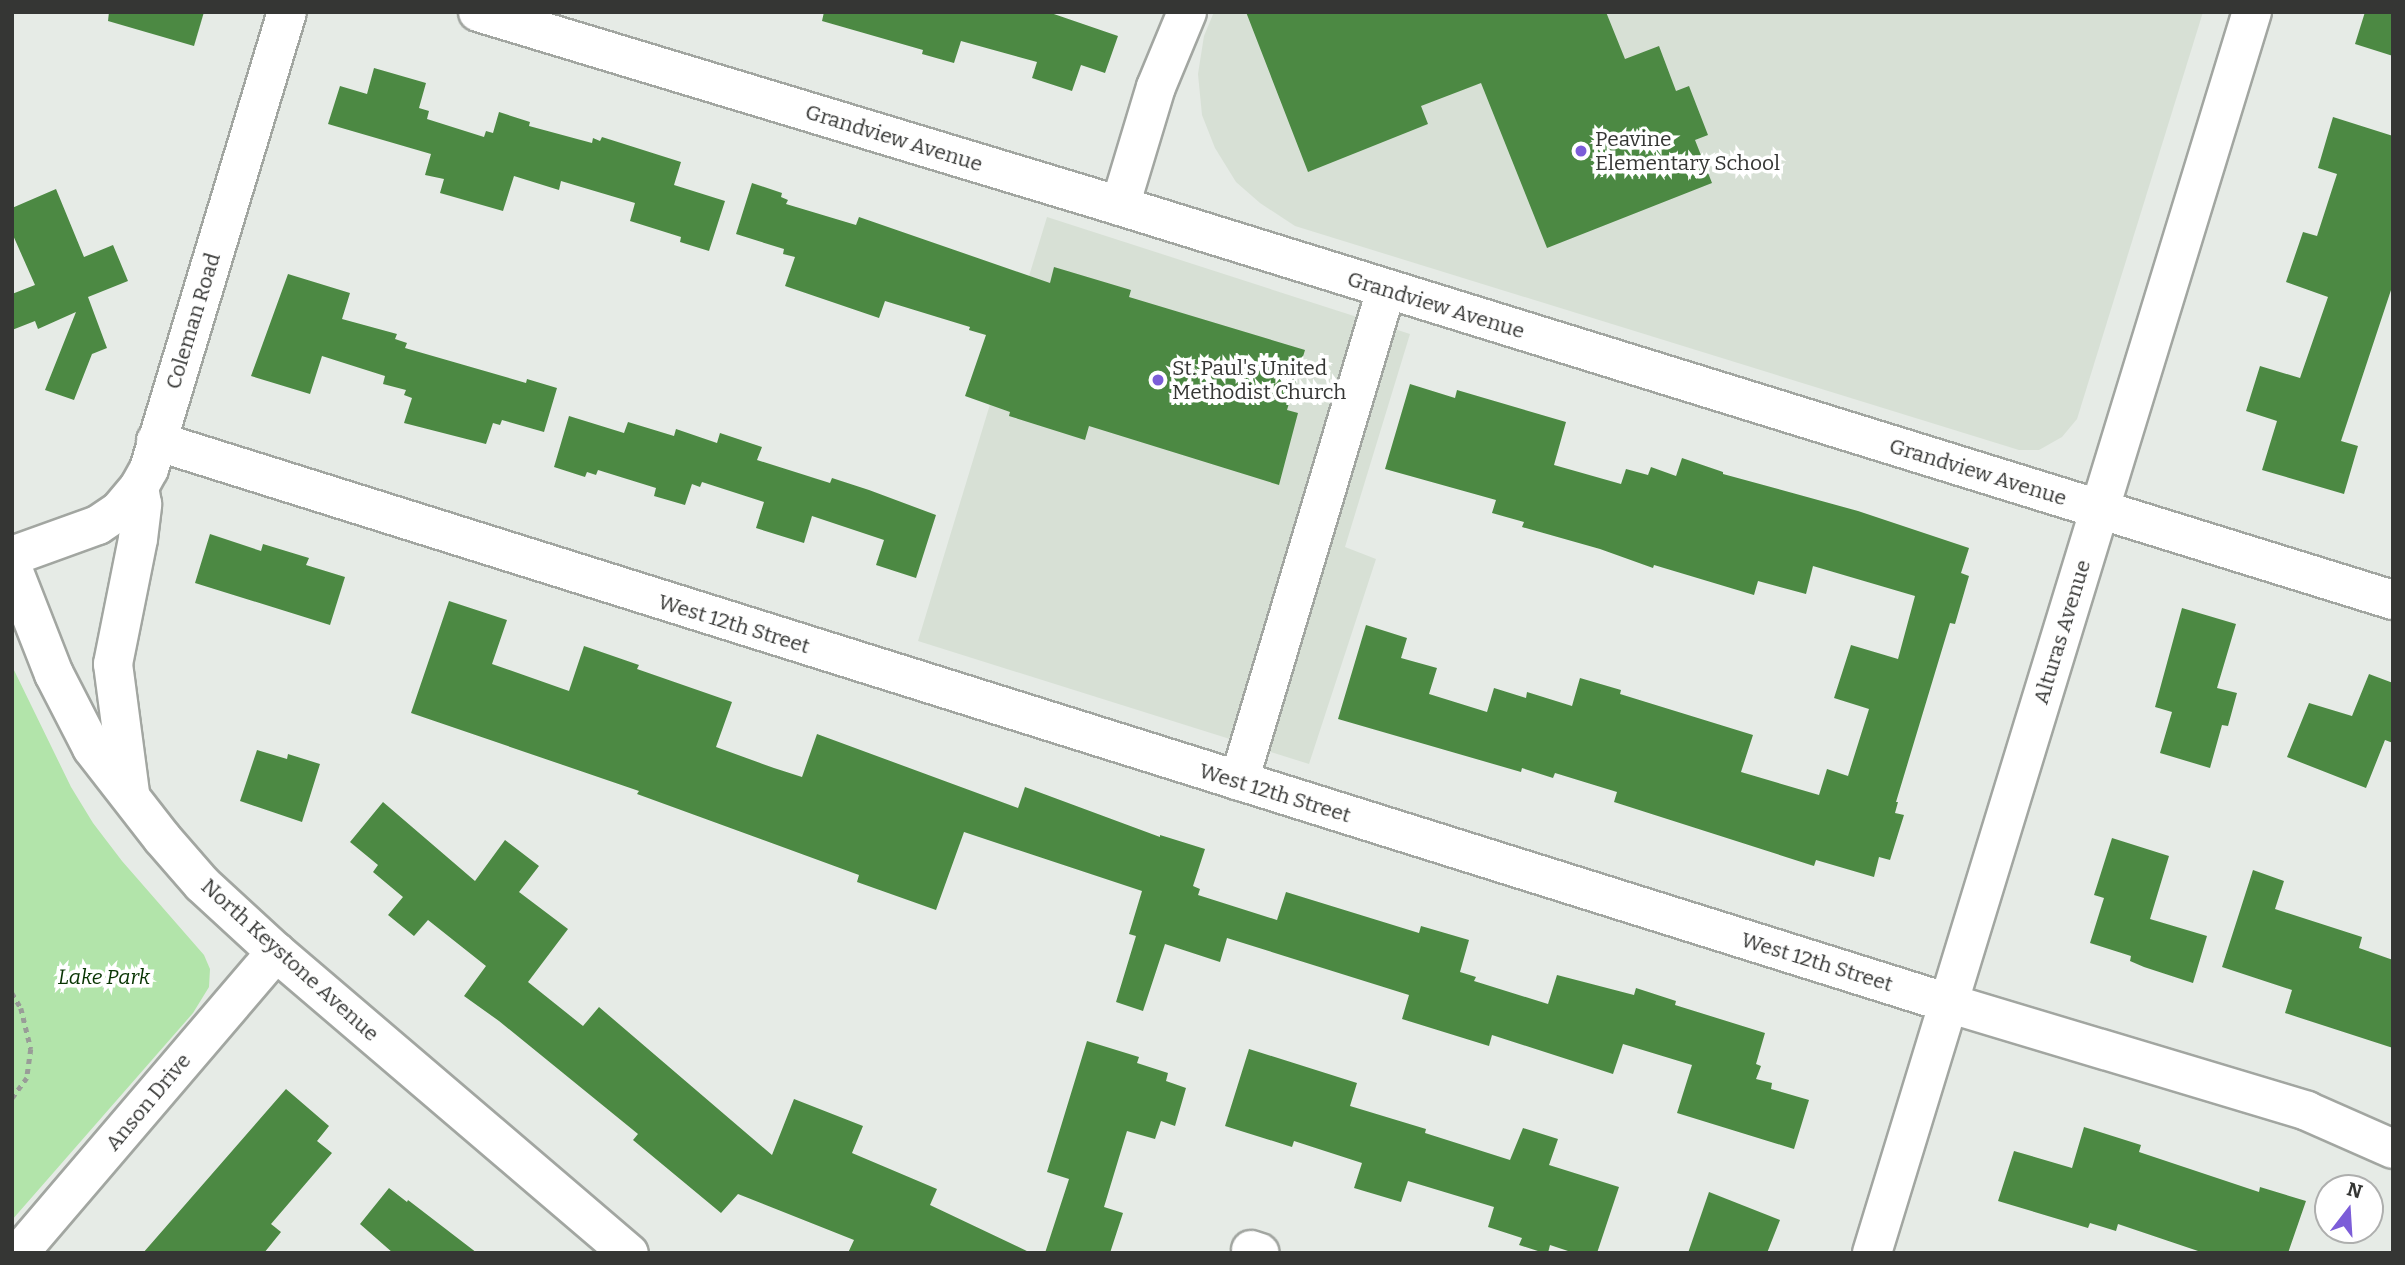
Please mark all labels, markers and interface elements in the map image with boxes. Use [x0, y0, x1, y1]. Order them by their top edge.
street label: Grandview Avenue [802, 99, 986, 177]
place label: Peavine Elementary School [1595, 126, 1780, 176]
marker: Peavine Elementary School [1573, 143, 1589, 159]
street label: Coleman Road [160, 250, 226, 392]
street label: Grandview Avenue [1344, 266, 1528, 344]
place label: St. Paul's United Methodist Church [1172, 355, 1346, 405]
marker: St. Paul's United Methodist Church [1150, 372, 1166, 388]
street label: Grandview Avenue [1886, 433, 2070, 511]
street label: Alturas Avenue [2028, 557, 2096, 707]
street label: West 12th Street [655, 589, 813, 659]
street label: West 12th Street [1196, 758, 1354, 828]
street label: North Keystone Avenue [196, 874, 384, 1046]
street label: West 12th Street [1738, 927, 1896, 997]
park label: Lake Park [58, 964, 150, 990]
street label: Anson Drive [100, 1048, 196, 1156]
north arrow [2314, 1174, 2384, 1244]
text: N [2344, 1177, 2365, 1203]

